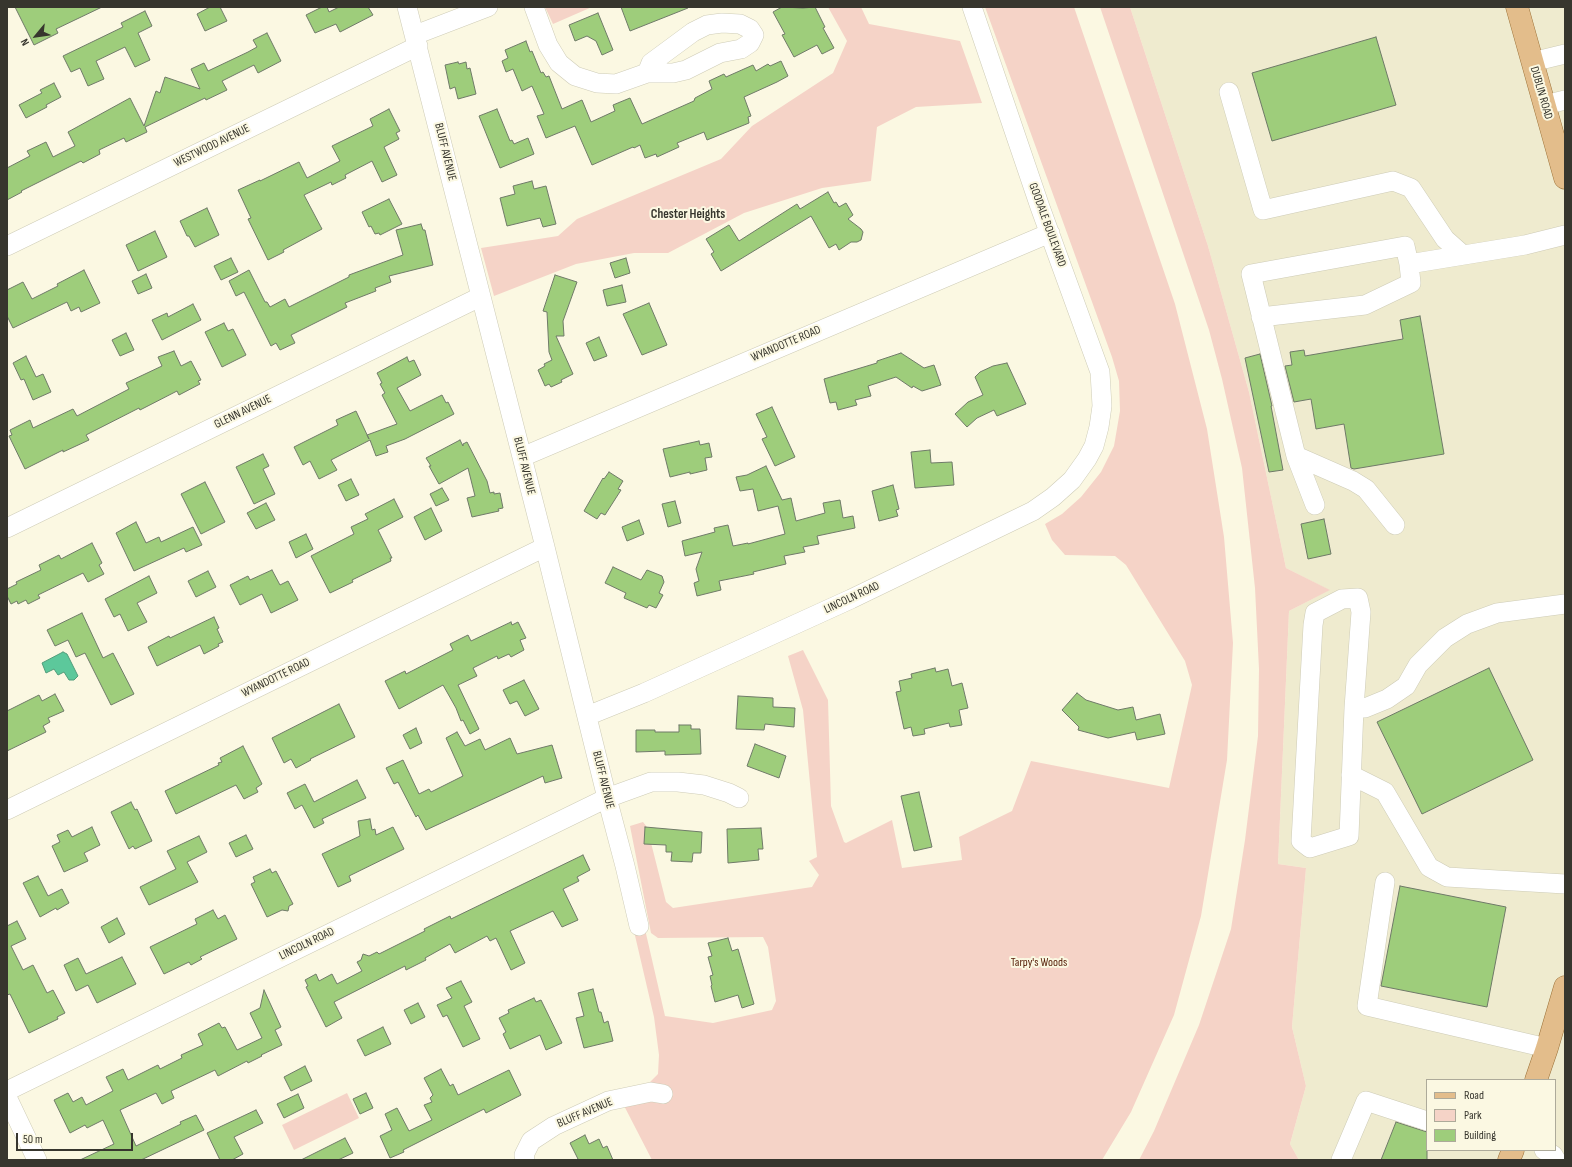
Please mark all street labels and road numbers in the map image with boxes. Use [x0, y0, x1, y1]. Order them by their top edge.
street label: DUBLIN ROAD [1527, 65, 1555, 121]
street label: WESTWOOD AVENUE [172, 121, 252, 171]
street label: BLUFF AVENUE [431, 122, 459, 182]
street label: GOODALE BOULEVARD [1025, 181, 1069, 269]
street label: WYANDOTTE ROAD [749, 323, 823, 365]
street label: GLENN AVENUE [212, 392, 274, 432]
street label: BLUFF AVENUE [510, 436, 538, 496]
street label: LINCOLN ROAD [822, 579, 882, 617]
street label: WYANDOTTE ROAD [239, 655, 313, 701]
street label: BLUFF AVENUE [589, 750, 617, 810]
street label: LINCOLN ROAD [277, 924, 337, 964]
street label: BLUFF AVENUE [555, 1095, 615, 1131]

